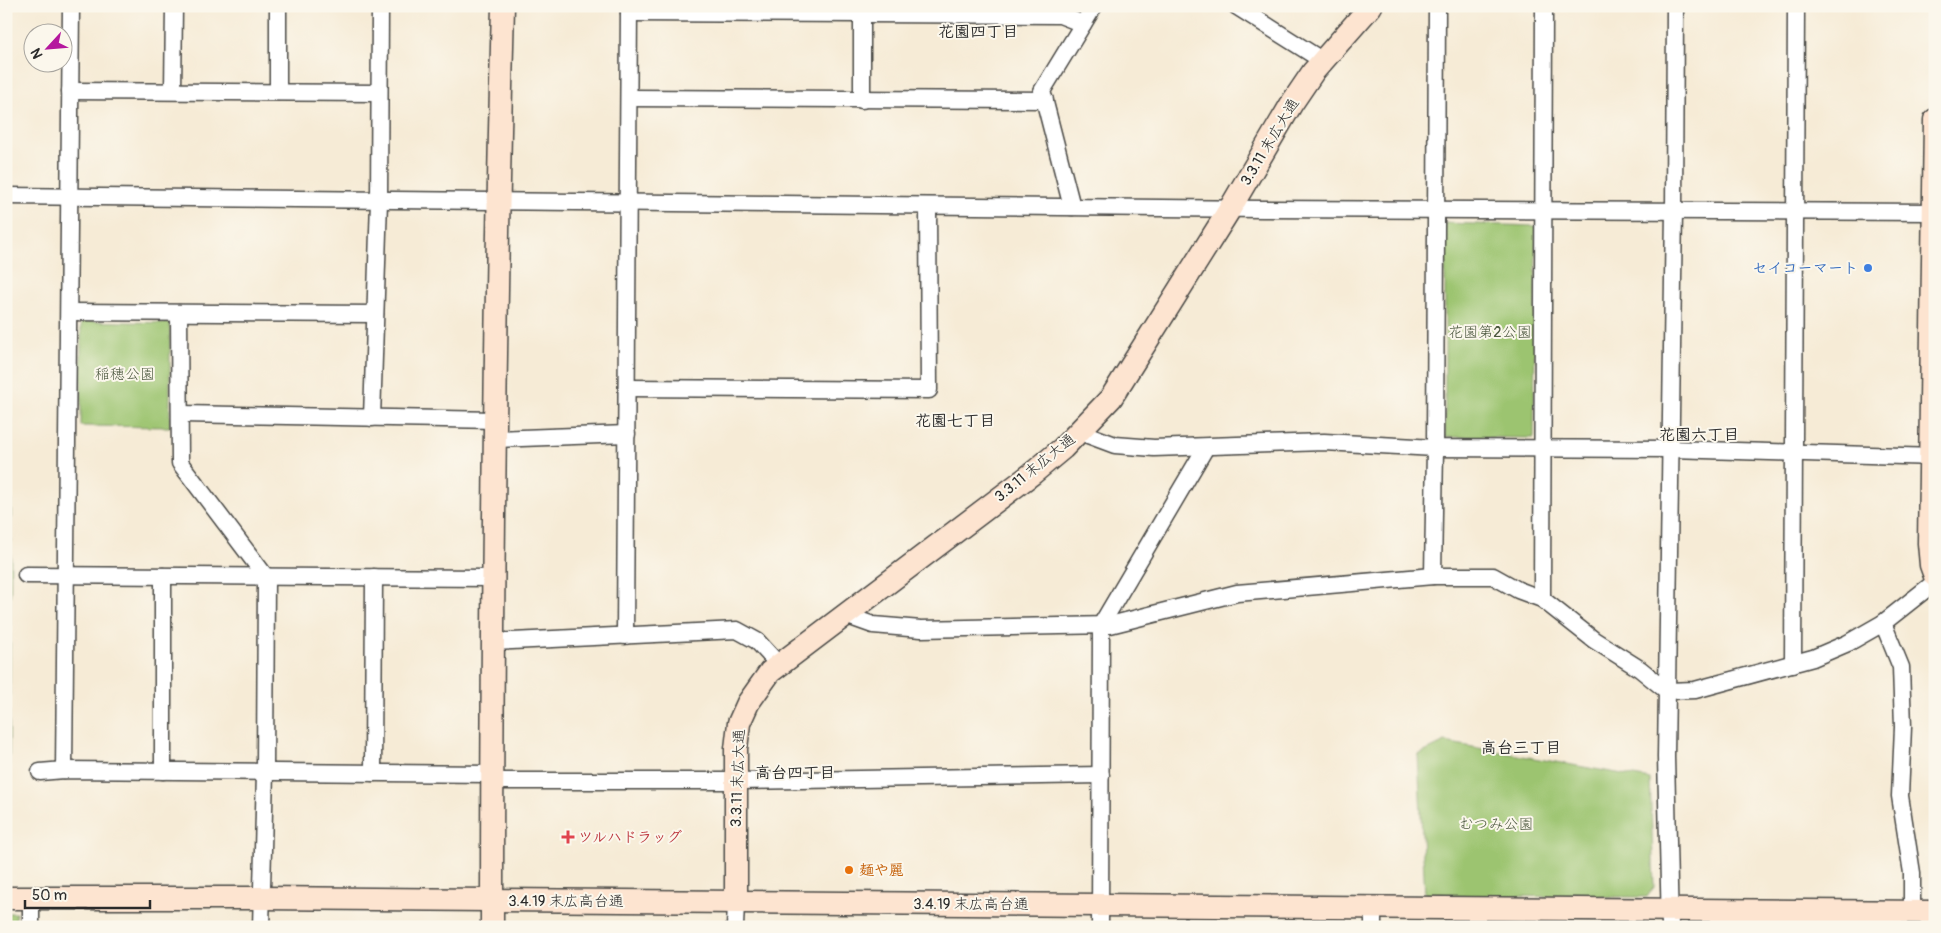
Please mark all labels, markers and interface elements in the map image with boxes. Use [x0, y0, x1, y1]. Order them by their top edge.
north arrow [22, 22, 72, 72]
district label: 花園四丁目 [938, 22, 1018, 42]
text: N [27, 45, 46, 61]
street label: 3.3.11 末広大通 [1237, 95, 1303, 189]
place label: セイコーマート [1752, 259, 1858, 278]
marker: セイコーマート [1862, 262, 1874, 274]
park label: 花園第2公園 [1448, 323, 1532, 342]
park label: 稲穂公園 [95, 365, 155, 384]
district label: 花園七丁目 [915, 411, 995, 431]
district label: 花園六丁目 [1659, 425, 1739, 445]
street label: 3.3.11 末広大通 [991, 430, 1079, 506]
street label: 3.3.11 末広大通 [727, 729, 749, 827]
district label: 高台三丁目 [1481, 738, 1561, 758]
district label: 高台四丁目 [755, 763, 835, 783]
park label: むつみ公園 [1458, 815, 1534, 834]
place label: ツルハドラッグ [578, 828, 682, 847]
marker: ツルハドラッグ [562, 831, 574, 843]
place label: 麺や麗 [859, 861, 904, 880]
marker: 麺や麗 [843, 864, 855, 876]
scale bar [25, 878, 150, 910]
text: 50 m [32, 886, 67, 905]
street label: 3.4.19 末広高台通 [508, 892, 624, 911]
street label: 3.4.19 末広高台通 [913, 895, 1029, 914]

